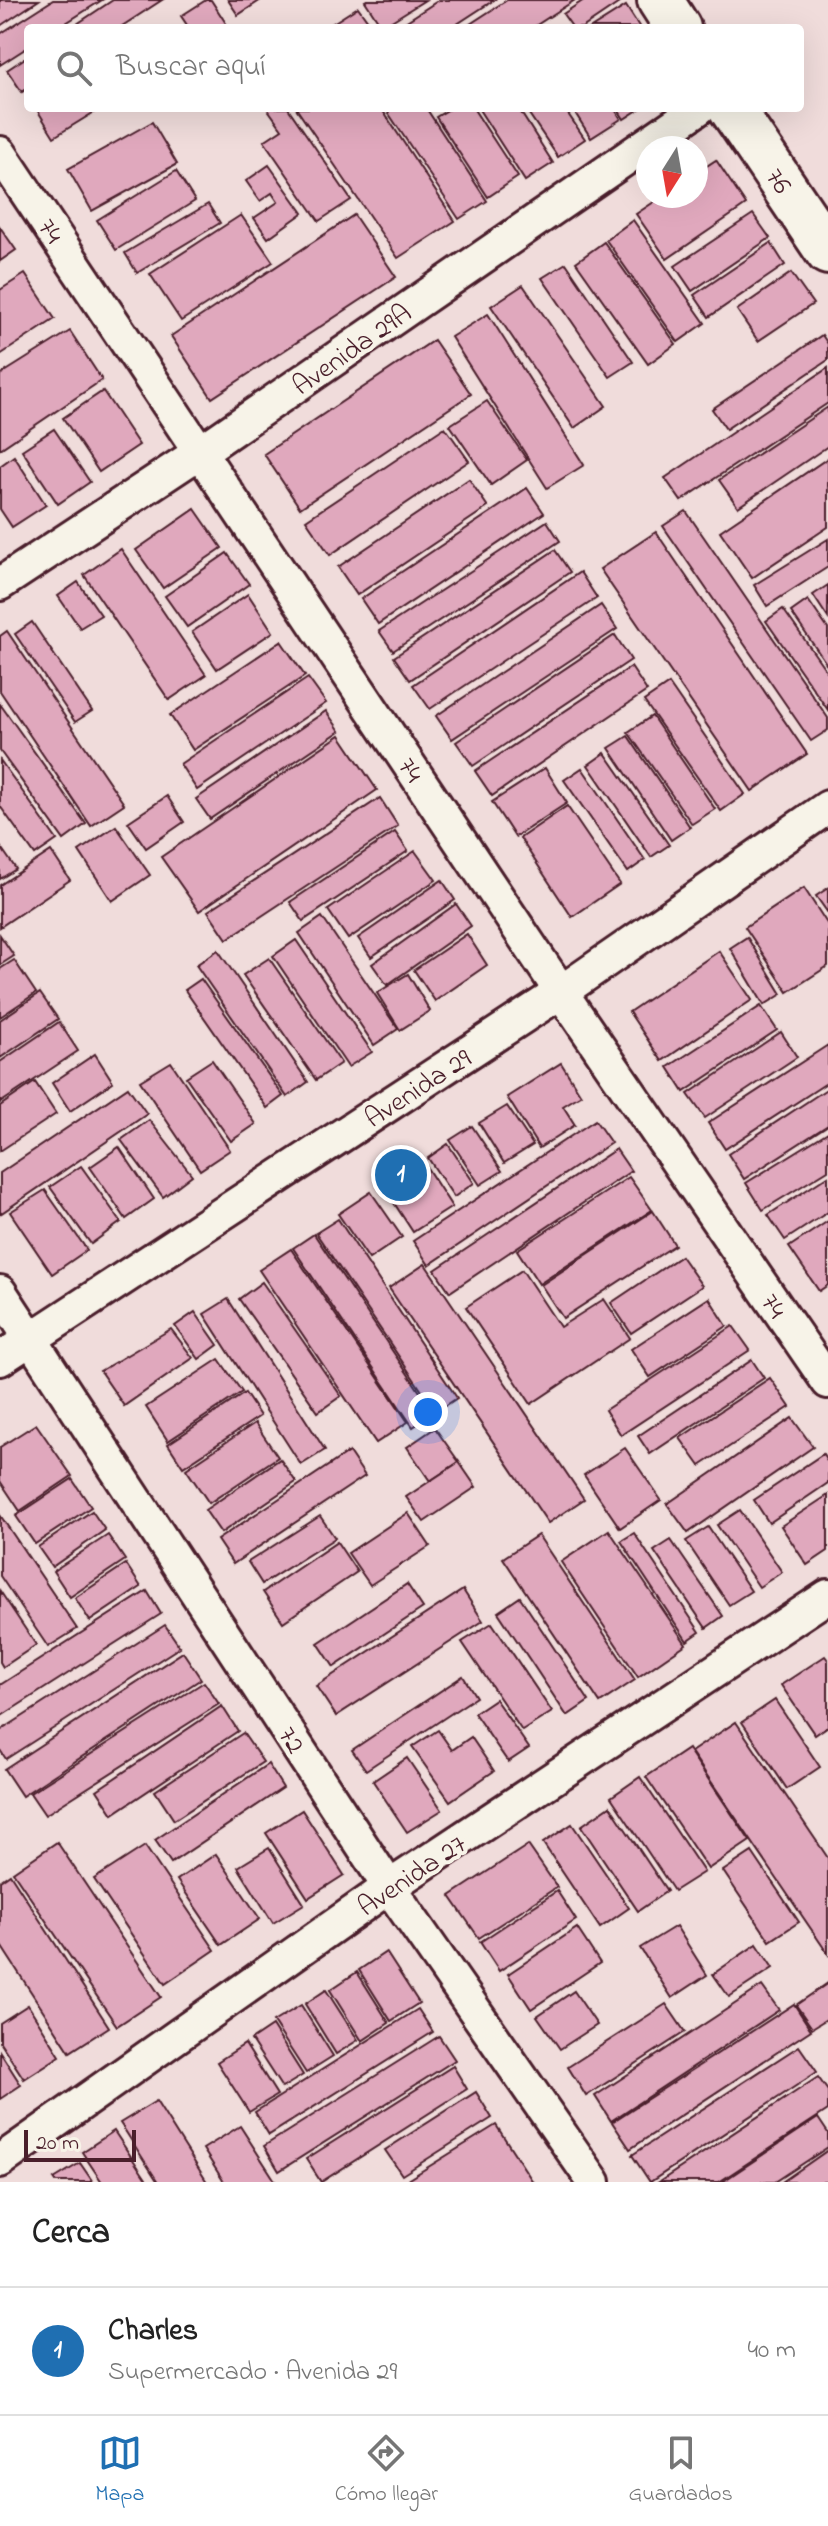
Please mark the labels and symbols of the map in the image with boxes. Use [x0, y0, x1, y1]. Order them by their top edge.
north arrow [636, 136, 708, 208]
street label: 76 [753, 161, 801, 203]
street label: 74 [26, 211, 73, 253]
street label: Avenida 29A [285, 295, 421, 407]
street label: 74 [386, 750, 433, 792]
street label: Avenida 29 [357, 1040, 481, 1140]
pin: 1 [375, 1145, 427, 1205]
street label: 74 [749, 1286, 796, 1328]
your location [408, 1392, 448, 1432]
street label: 72 [266, 1719, 314, 1763]
street label: Avenida 27 [350, 1825, 476, 1928]
scale bar [24, 2126, 136, 2162]

